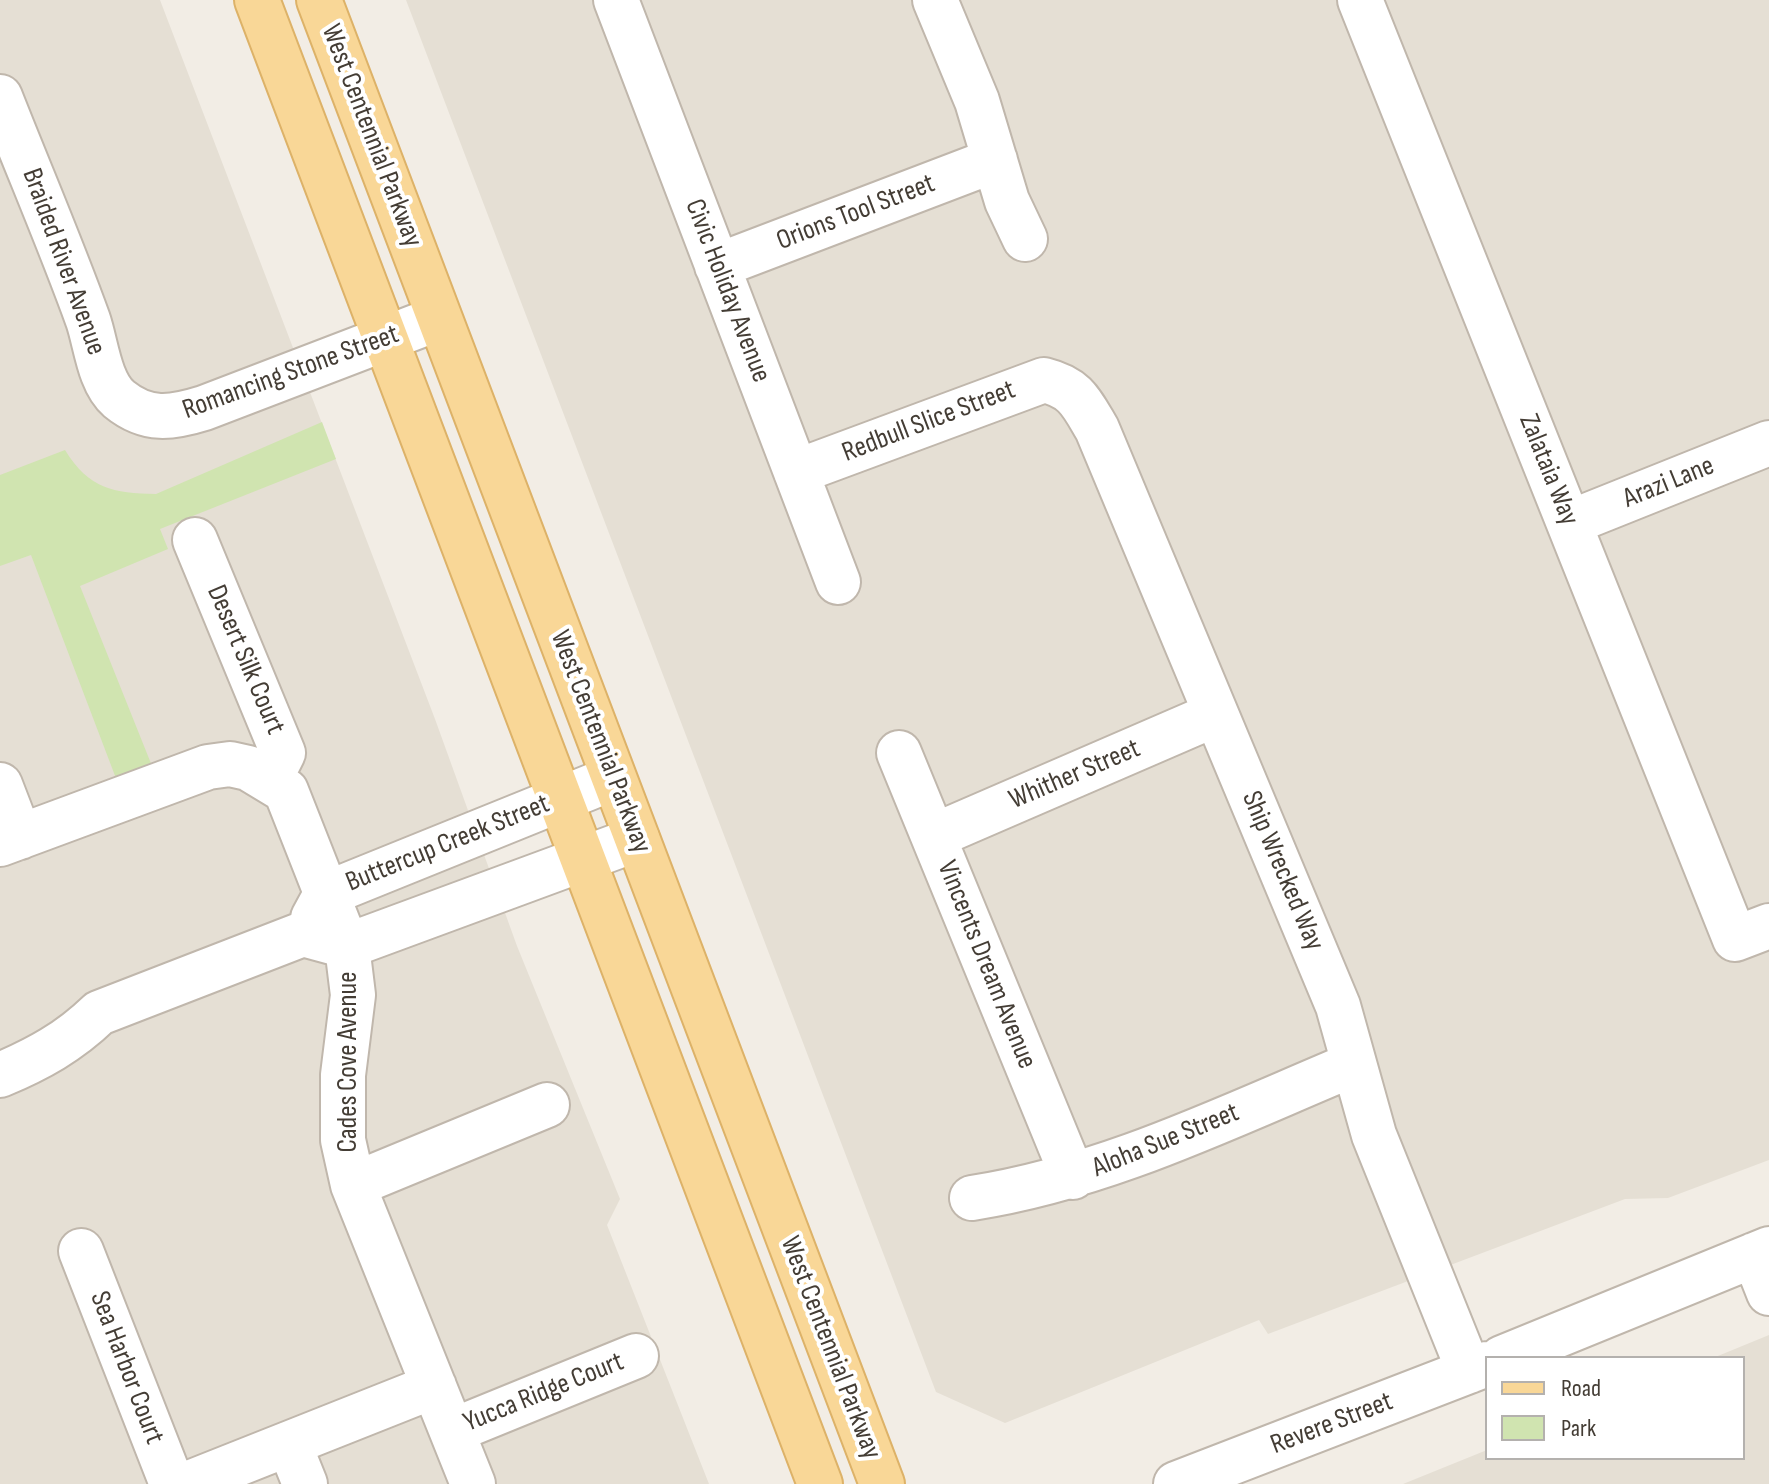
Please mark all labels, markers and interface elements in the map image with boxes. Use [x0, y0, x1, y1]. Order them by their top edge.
street label: West Centennial Parkway [313, 20, 429, 252]
street label: Braided River Avenue [14, 164, 112, 360]
street label: Orions Tool Street [772, 167, 940, 259]
street label: Civic Holiday Avenue [677, 195, 777, 387]
street label: Romancing Stone Street [178, 318, 404, 428]
street label: Redbull Slice Street [838, 374, 1020, 470]
street label: Zalataia Way [1511, 410, 1585, 530]
street label: Arazi Lane [1619, 450, 1719, 516]
street label: Desert Silk Court [199, 580, 291, 740]
street label: West Centennial Parkway [542, 626, 658, 858]
street label: Whither Street [1005, 732, 1145, 818]
street label: Ship Wrecked Way [1233, 786, 1331, 956]
street label: Buttercup Creek Street [341, 788, 555, 900]
street label: Vincents Dream Avenue [929, 856, 1043, 1074]
street label: Cades Cove Avenue [332, 972, 366, 1152]
street label: Aloha Sue Street [1088, 1096, 1244, 1186]
street label: West Centennial Parkway [772, 1232, 888, 1464]
street label: Sea Harbor Court [82, 1287, 170, 1449]
street label: Yucca Ridge Court [459, 1346, 629, 1440]
legend [1485, 1356, 1745, 1460]
text: Road [1561, 1374, 1601, 1403]
street label: Revere Street [1266, 1385, 1398, 1463]
text: Park [1561, 1414, 1596, 1443]

